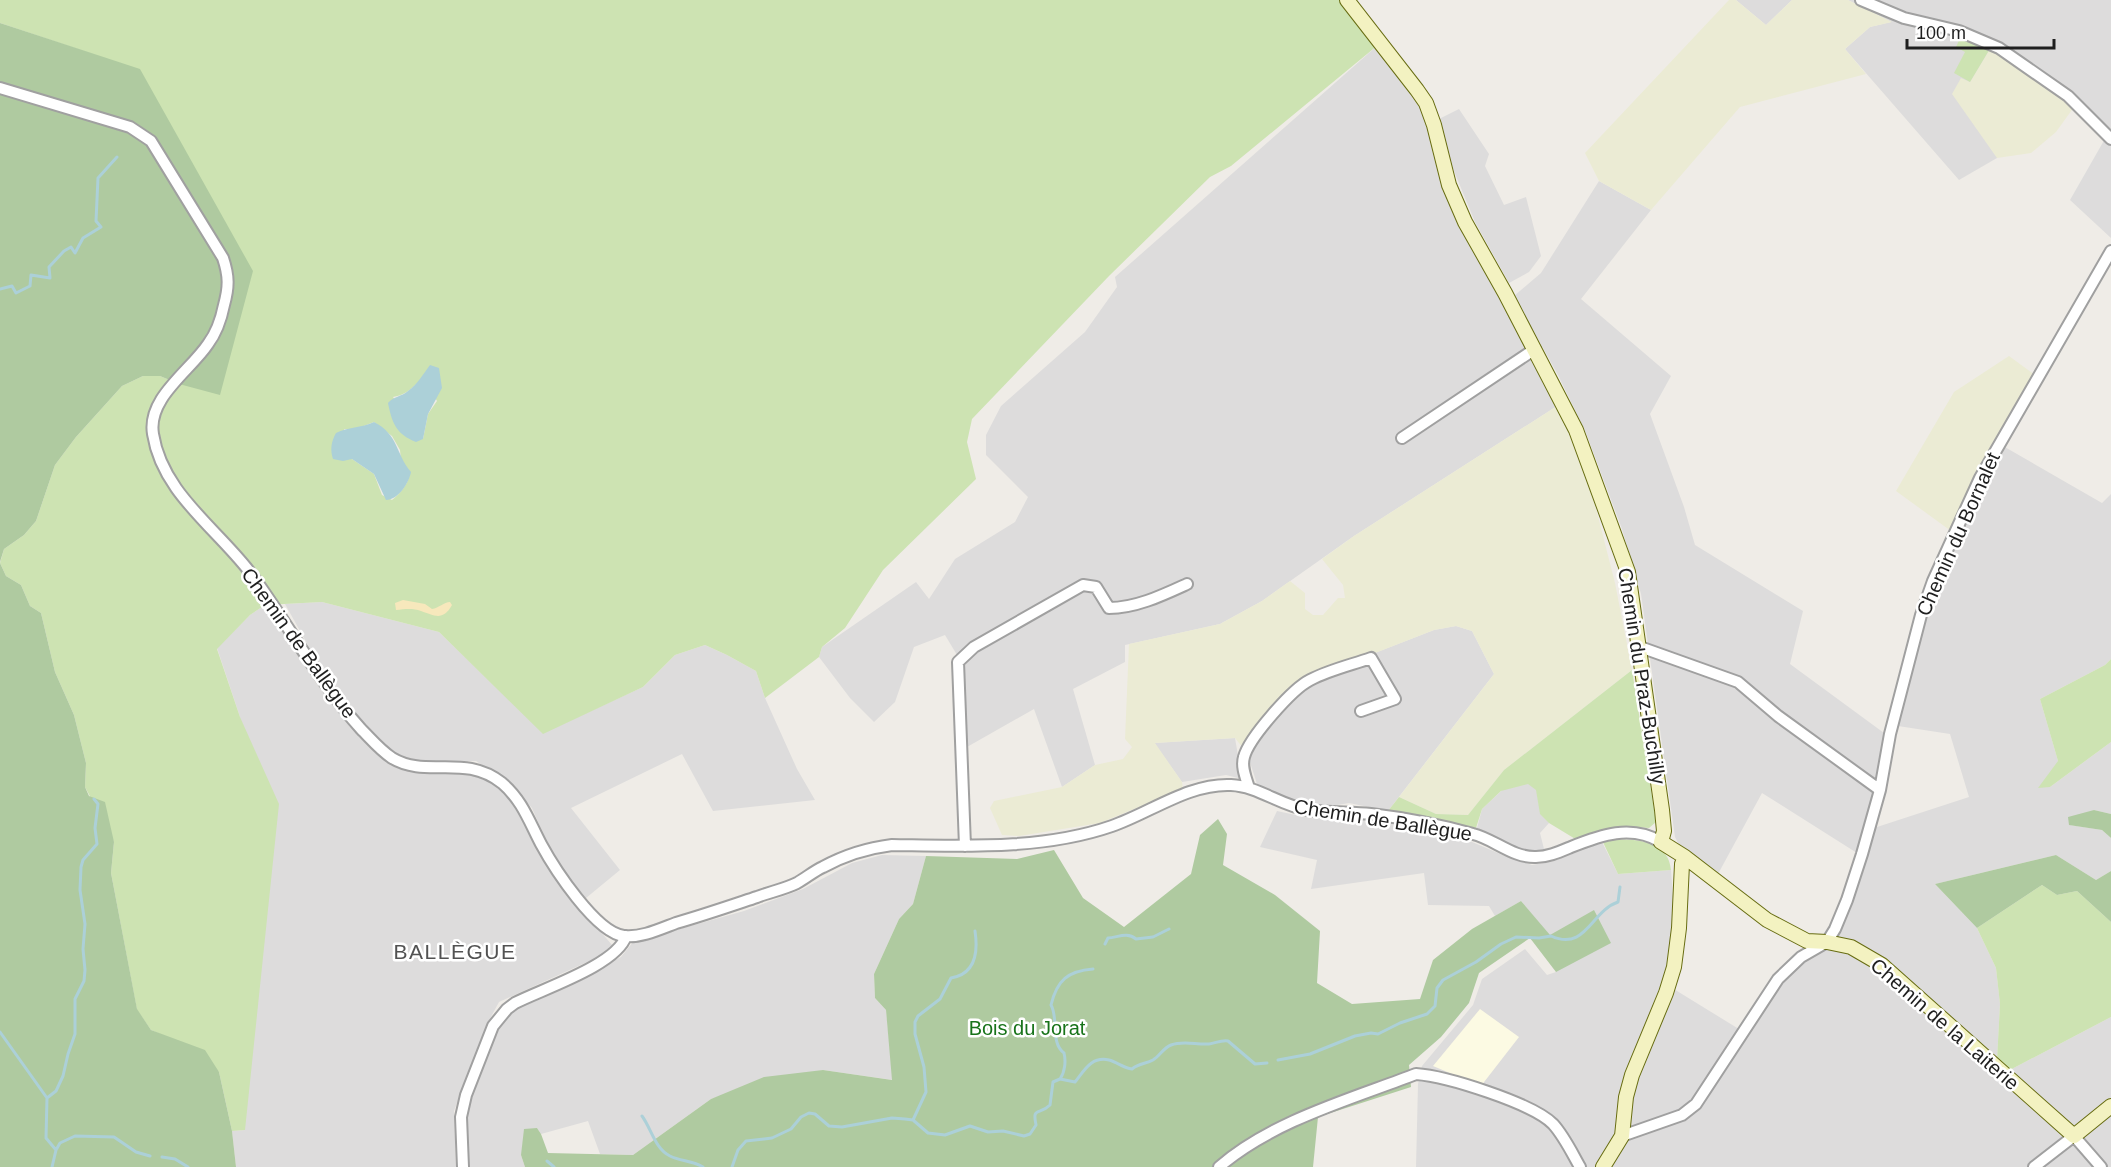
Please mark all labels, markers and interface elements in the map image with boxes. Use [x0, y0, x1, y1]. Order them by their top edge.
scale bar [1907, 12, 2054, 50]
text: 100 m [1916, 23, 1966, 43]
street label: Chemin du Bornalet [1912, 448, 2004, 619]
street label: Chemin de Ballègue [237, 564, 361, 722]
street label: Chemin du Praz-Buchilly [1614, 566, 1670, 786]
street label: Chemin de Ballègue [1292, 795, 1474, 845]
district label: BALLÈGUE [394, 940, 516, 963]
street label: Chemin de la Laiterie [1866, 954, 2024, 1094]
park label: Bois du Jorat [969, 1017, 1086, 1039]

